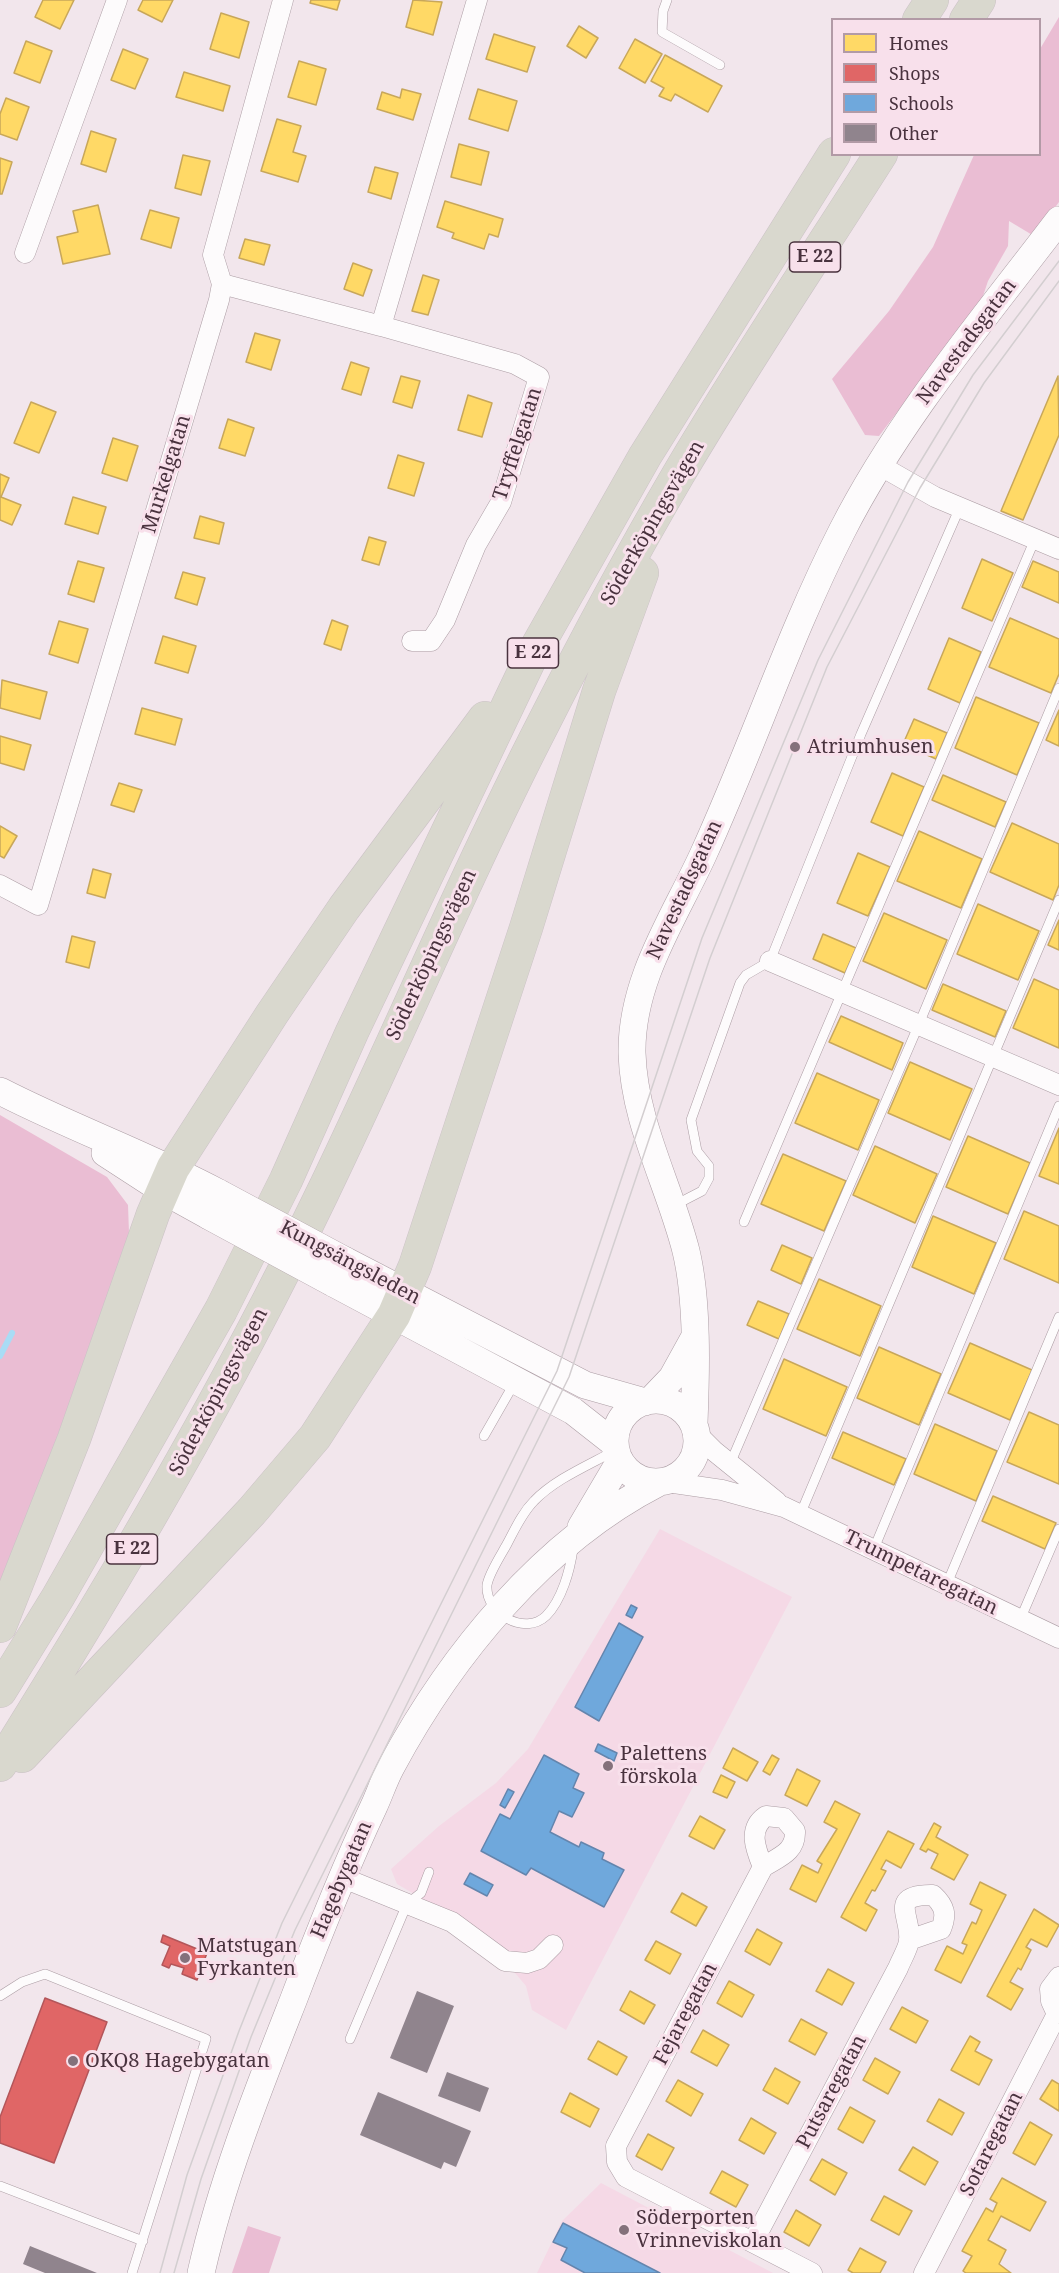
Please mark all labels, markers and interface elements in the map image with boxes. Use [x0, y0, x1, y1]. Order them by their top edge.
legend [831, 18, 1041, 156]
text: Homes [889, 31, 948, 55]
text: Shops [889, 61, 940, 85]
text: Schools [889, 91, 954, 115]
text: Other [889, 121, 938, 145]
road number: E 22 [790, 242, 840, 272]
street label: Navestadsgatan [912, 275, 1022, 409]
street label: Tryffelgatan [488, 385, 548, 503]
street label: Murkelgatan [138, 412, 196, 536]
street label: Söderköpingsvägen [596, 436, 710, 610]
road number: E 22 [508, 638, 558, 668]
place label: Atriumhusen [807, 735, 934, 759]
marker: Atriumhusen [788, 740, 802, 754]
street label: Navestadsgatan [642, 817, 728, 963]
street label: Söderköpingsvägen [382, 866, 482, 1044]
street label: Kungsängsleden [276, 1216, 424, 1310]
street label: Söderköpingsvägen [165, 1304, 273, 1480]
street label: Trumpetaregatan [840, 1525, 1002, 1621]
road number: E 22 [106, 1534, 158, 1564]
place label: Palettens förskola [620, 1742, 707, 1789]
marker: Palettens förskola [601, 1759, 615, 1773]
street label: Hagebygatan [307, 1818, 377, 1942]
place label: Matstugan Fyrkanten [197, 1934, 298, 1981]
marker: Matstugan Fyrkanten [178, 1951, 192, 1965]
street label: Fejaregatan [649, 1959, 723, 2069]
street label: Putsaregatan [792, 2031, 872, 2153]
place label: OKQ8 Hagebygatan [85, 2049, 270, 2073]
marker: OKQ8 Hagebygatan [66, 2054, 80, 2068]
street label: Sotaregatan [955, 2088, 1029, 2200]
place label: Söderporten Vrinneviskolan [636, 2206, 782, 2253]
marker: Söderporten Vrinneviskolan [617, 2223, 631, 2237]

